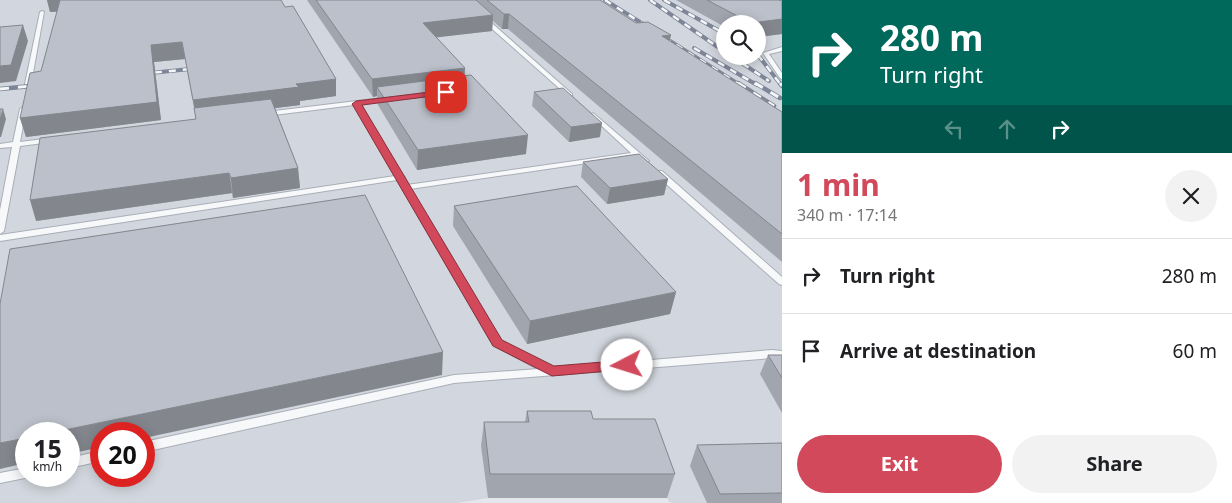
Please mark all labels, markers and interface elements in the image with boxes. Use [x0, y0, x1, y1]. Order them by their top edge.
text: 280 m [880, 14, 983, 61]
map controls [716, 15, 766, 65]
button: search [716, 15, 766, 65]
icon: right [797, 20, 862, 85]
text: Turn right [880, 59, 983, 89]
pin [425, 71, 467, 113]
icon: arrive [432, 78, 460, 106]
icon: left [940, 115, 968, 143]
icon: ahead [993, 115, 1021, 143]
icon: right [1046, 115, 1074, 143]
text: 1 min [797, 164, 880, 205]
button: close [1165, 170, 1217, 222]
text: 340 m · 17:14 [797, 204, 897, 226]
icon: right [797, 262, 825, 290]
text: Turn right [840, 263, 935, 289]
text: 280 m [1162, 263, 1217, 289]
icon: arrive [797, 337, 825, 365]
position arrow [600, 338, 652, 390]
text: Arrive at destination [840, 338, 1036, 364]
text: 60 m [1173, 338, 1217, 364]
speed limit sign: 20 [90, 422, 155, 487]
text: 15 [33, 431, 62, 465]
button: Exit [797, 435, 1002, 493]
button: Share [1012, 435, 1217, 493]
text: km/h [33, 458, 62, 475]

